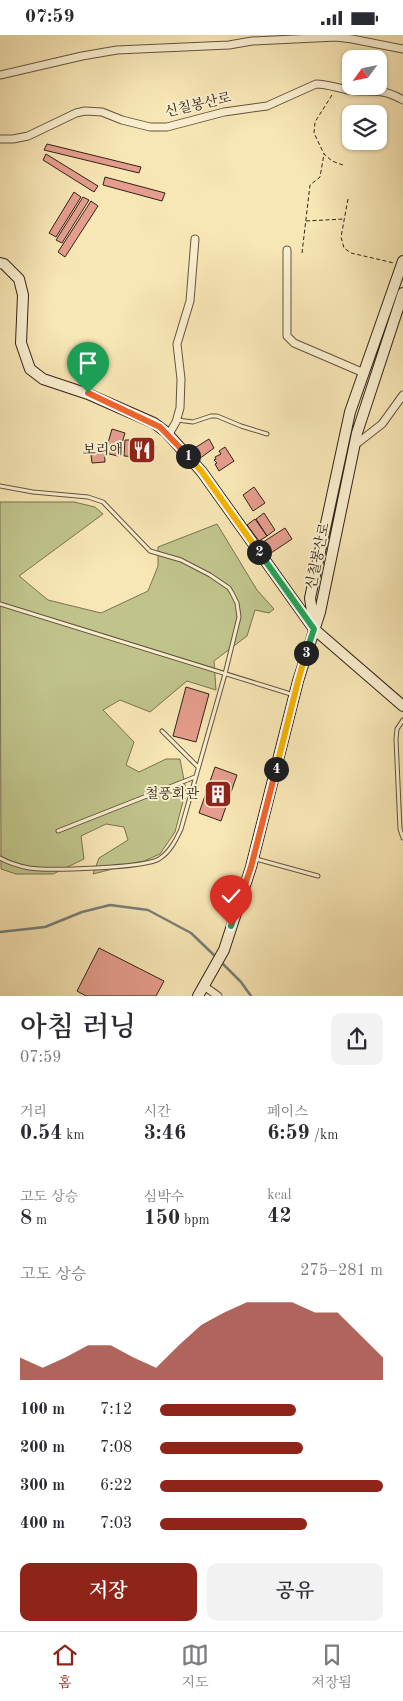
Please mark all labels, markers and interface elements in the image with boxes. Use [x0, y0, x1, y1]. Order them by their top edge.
text: 07:59 [25, 8, 74, 27]
north arrow [342, 50, 388, 95]
map controls [342, 50, 387, 150]
street label: 신칠봉산로 [163, 89, 233, 119]
button: layers [342, 105, 387, 150]
pin [67, 342, 109, 393]
icon: arrive [74, 349, 102, 377]
restaurant icon: 보리애 [127, 435, 157, 465]
place label: 보리애 [82, 442, 123, 457]
pin: 1 [176, 443, 200, 469]
text: 1 [184, 449, 193, 463]
street label: 신칠봉산로 [302, 521, 332, 591]
pin: 2 [246, 539, 272, 565]
text: 2 [255, 545, 264, 559]
pin: 3 [294, 641, 318, 665]
text: 3 [302, 646, 311, 660]
pin: 4 [264, 757, 288, 781]
text: 4 [272, 762, 281, 776]
building icon: 철풍회관 [203, 779, 233, 809]
place label: 철풍회관 [145, 786, 199, 801]
pin [210, 875, 252, 926]
icon: check [217, 882, 245, 910]
button: share [331, 1013, 383, 1065]
text: 아침 러닝 [20, 1015, 136, 1043]
text: 07:59 [20, 1050, 62, 1066]
text: 거리 [20, 1105, 47, 1119]
text: 시간 [144, 1105, 171, 1119]
text: 페이스 [267, 1105, 308, 1119]
text: 0.54 [20, 1123, 62, 1144]
text: 3:46 [144, 1123, 186, 1144]
text: 6:59 [267, 1123, 310, 1144]
text: km [62, 1128, 85, 1142]
text: /km [310, 1128, 338, 1142]
text: kcal [267, 1188, 291, 1202]
text: 고도 상승 [20, 1190, 78, 1204]
text: 심박수 [144, 1190, 184, 1204]
text: 42 [267, 1206, 292, 1227]
text: 8 [20, 1208, 32, 1229]
text: 150 [144, 1208, 180, 1229]
text: m [32, 1213, 47, 1227]
text: bpm [180, 1213, 210, 1227]
text: 275–281 m [300, 1263, 383, 1279]
text: 고도 상승 [20, 1267, 86, 1283]
text: 100 m [20, 1402, 65, 1418]
text: 7:12 [100, 1402, 132, 1418]
text: 200 m [20, 1440, 65, 1456]
text: 7:08 [100, 1440, 132, 1456]
text: 300 m [20, 1478, 65, 1494]
text: 6:22 [100, 1478, 132, 1494]
text: 400 m [20, 1516, 65, 1532]
text: 7:03 [100, 1516, 132, 1532]
button: 저장 [20, 1563, 197, 1621]
button: 공유 [207, 1563, 383, 1621]
tab: 홈 [51, 1641, 79, 1692]
tab: 지도 [181, 1641, 209, 1692]
tab: 저장됨 [311, 1641, 352, 1692]

